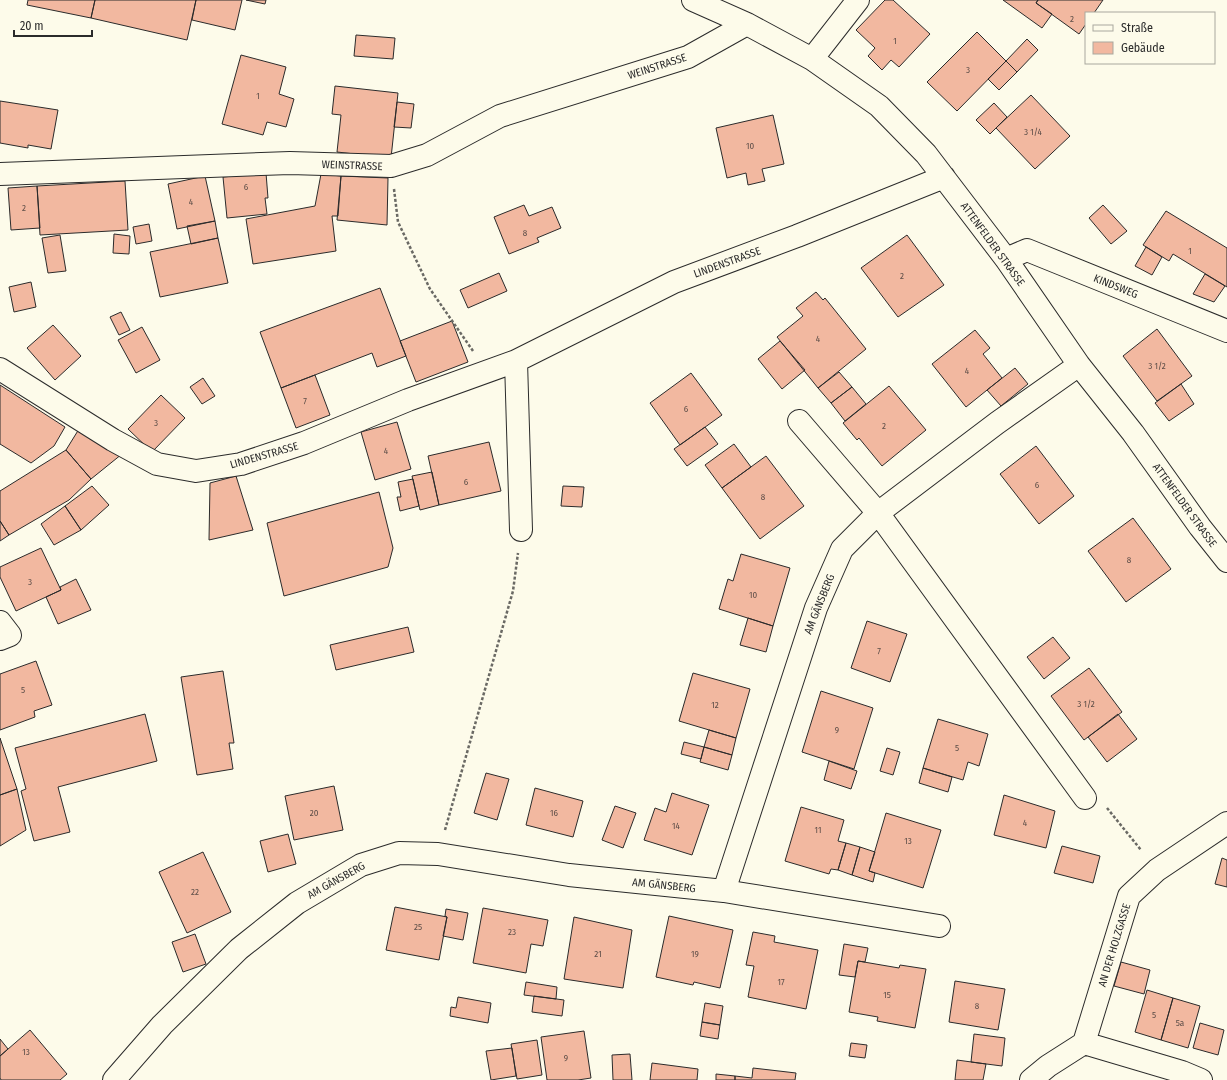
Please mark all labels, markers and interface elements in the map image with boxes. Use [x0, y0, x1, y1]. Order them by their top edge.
scale bar [14, 12, 92, 38]
legend [1085, 12, 1215, 64]
house number: 2 [1070, 14, 1074, 24]
text: 20 m [20, 19, 44, 33]
text: Straße [1121, 21, 1153, 35]
house number: 1 [893, 36, 897, 46]
text: Gebäude [1121, 41, 1165, 55]
street label: WEINSTRASSE [626, 51, 688, 82]
house number: 3 [966, 65, 970, 75]
house number: 1 [256, 91, 260, 101]
house number: 3 1/4 [1024, 127, 1043, 137]
house number: 10 [746, 141, 754, 151]
street label: WEINSTRASSE [321, 158, 383, 173]
house number: 6 [244, 182, 249, 192]
house number: 4 [189, 197, 194, 207]
street label: ATTENFELDER STRASSE [958, 200, 1027, 289]
house number: 2 [22, 203, 26, 213]
house number: 8 [523, 228, 528, 238]
street label: LINDENSTRASSE [692, 244, 763, 281]
house number: 1 [1188, 246, 1192, 256]
house number: 2 [900, 271, 904, 281]
street label: KINDSWEG [1092, 272, 1140, 301]
house number: 4 [816, 334, 821, 344]
house number: 3 1/2 [1148, 361, 1166, 371]
house number: 4 [965, 366, 970, 376]
house number: 7 [303, 396, 307, 406]
house number: 6 [684, 404, 689, 414]
house number: 3 [154, 418, 158, 428]
house number: 2 [882, 421, 886, 431]
street label: LINDENSTRASSE [228, 439, 300, 471]
house number: 4 [384, 446, 389, 456]
street label: ATTENFELDER STRASSE [1150, 461, 1219, 550]
house number: 6 [464, 477, 469, 487]
house number: 6 [1035, 480, 1040, 490]
house number: 8 [761, 492, 766, 502]
house number: 8 [1127, 555, 1132, 565]
street label: AM GÄNSBERG [801, 572, 837, 636]
house number: 3 [28, 577, 32, 587]
house number: 10 [749, 590, 757, 600]
house number: 7 [877, 646, 881, 656]
house number: 5 [21, 685, 25, 695]
house number: 3 1/2 [1077, 699, 1095, 709]
house number: 12 [711, 700, 719, 710]
house number: 9 [835, 725, 839, 735]
house number: 5 [955, 743, 959, 753]
house number: 20 [310, 808, 319, 818]
house number: 16 [550, 808, 559, 818]
house number: 4 [1023, 818, 1028, 828]
house number: 14 [672, 821, 681, 831]
house number: 11 [815, 825, 821, 835]
house number: 13 [904, 836, 912, 846]
street label: AM GÄNSBERG [305, 859, 367, 902]
street label: AM GÄNSBERG [632, 876, 696, 895]
house number: 22 [191, 887, 199, 897]
street label: AN DER HOLZGASSE [1096, 902, 1133, 988]
house number: 25 [414, 922, 422, 932]
house number: 23 [508, 927, 516, 937]
house number: 21 [594, 949, 602, 959]
house number: 19 [691, 949, 699, 959]
house number: 17 [777, 977, 785, 987]
house number: 15 [883, 990, 891, 1000]
house number: 8 [975, 1001, 980, 1011]
house number: 5 [1152, 1010, 1156, 1020]
house number: 5a [1176, 1018, 1185, 1028]
house number: 13 [22, 1047, 30, 1057]
house number: 9 [564, 1053, 568, 1063]

